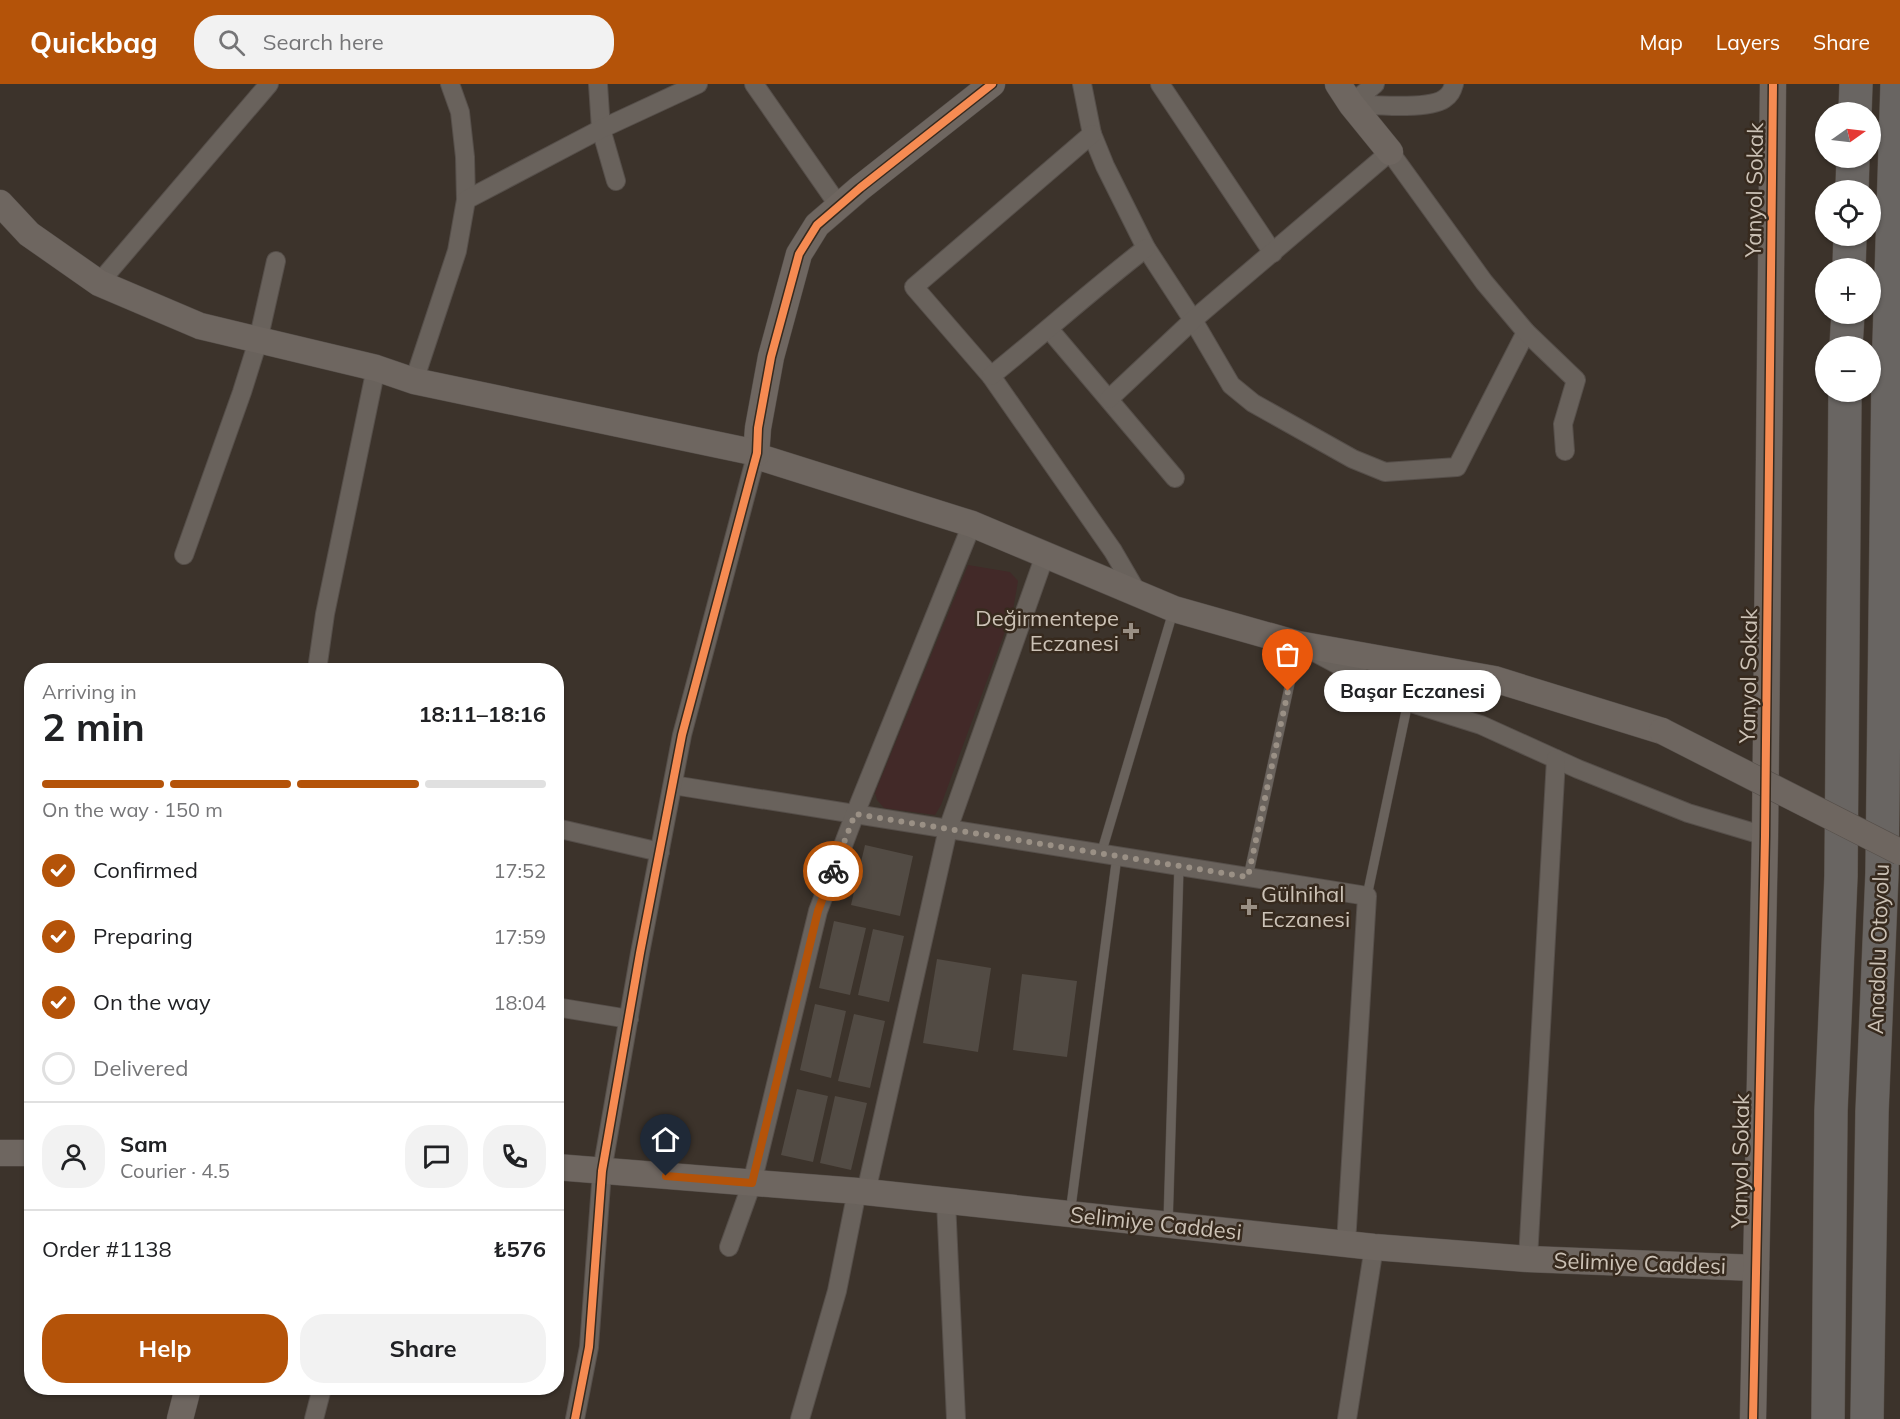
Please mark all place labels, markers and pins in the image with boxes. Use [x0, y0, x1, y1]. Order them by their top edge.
place label: Değirmentepe Eczanesi [975, 604, 1119, 657]
marker: Değirmentepe Eczanesi [1124, 624, 1138, 638]
pin [1262, 629, 1313, 691]
callout: Başar Eczanesi [1324, 670, 1501, 712]
place label: Gülnihal Eczanesi [1261, 880, 1350, 933]
marker: Gülnihal Eczanesi [1242, 900, 1256, 914]
pin [640, 1114, 691, 1176]

